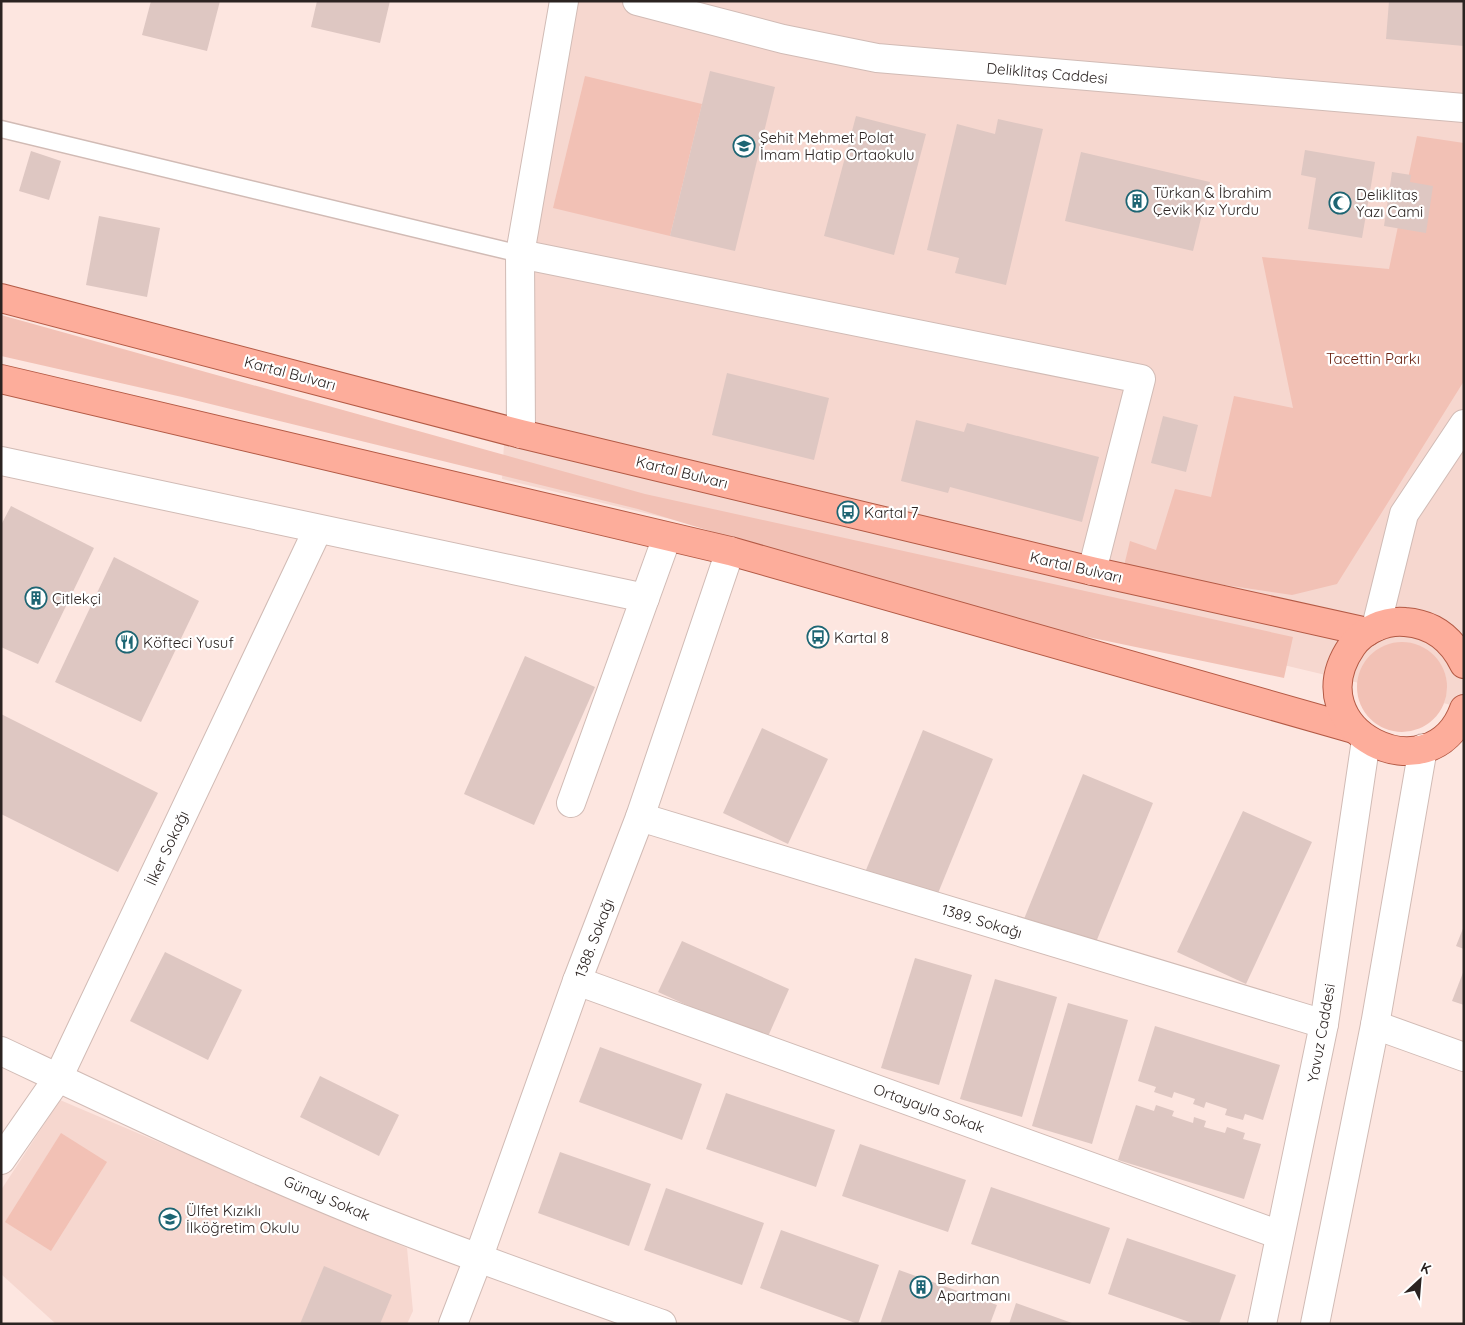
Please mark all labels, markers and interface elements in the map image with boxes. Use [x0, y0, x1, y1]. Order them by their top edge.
street label: Deliklitaş Caddesi [986, 58, 1108, 88]
place label: Şehit Mehmet Polat İmam Hatip Ortaokulu [760, 128, 915, 164]
school or university icon: Şehit Mehmet Polat İmam Hatip Ortaokulu [732, 134, 756, 158]
place label: Türkan & İbrahim Çevik Kız Yurdu [1153, 183, 1272, 219]
place label: Deliklitaş Yazı Cami [1356, 185, 1423, 221]
building icon: Türkan & İbrahim Çevik Kız Yurdu [1125, 189, 1149, 213]
mosque icon: Deliklitaş Yazı Cami [1328, 191, 1352, 215]
park label: Tacettin Parkı [1326, 349, 1420, 368]
street label: Kartal Bulvarı [242, 352, 338, 394]
street label: Kartal Bulvarı [634, 451, 730, 493]
bus stop icon: Kartal 7 [836, 500, 860, 524]
place label: Kartal 7 [864, 503, 919, 522]
street label: Kartal Bulvarı [1028, 547, 1124, 587]
building icon: Çitlekçi [24, 586, 48, 610]
place label: Çitlekçi [52, 589, 101, 608]
bus stop icon: Kartal 8 [806, 625, 830, 649]
place label: Kartal 8 [834, 628, 889, 647]
restaurant icon: Köfteci Yusuf [115, 630, 139, 654]
place label: Köfteci Yusuf [143, 633, 234, 652]
street label: İlker Sokağı [141, 808, 193, 888]
street label: 1388. Sokağı [570, 896, 618, 980]
street label: 1389. Sokağı [939, 900, 1025, 942]
street label: Yavuz Caddesi [1303, 982, 1339, 1084]
street label: Ortayayla Sokak [871, 1079, 987, 1137]
street label: Günay Sokak [281, 1171, 373, 1225]
place label: Ülfet Kızıklı İlköğretim Okulu [186, 1201, 300, 1237]
school or university icon: Ülfet Kızıklı İlköğretim Okulu [158, 1207, 182, 1231]
north arrow [1395, 1255, 1445, 1305]
text: K [1418, 1258, 1434, 1278]
place label: Bedirhan Apartmanı [937, 1269, 1010, 1305]
building icon: Bedirhan Apartmanı [909, 1275, 933, 1299]

